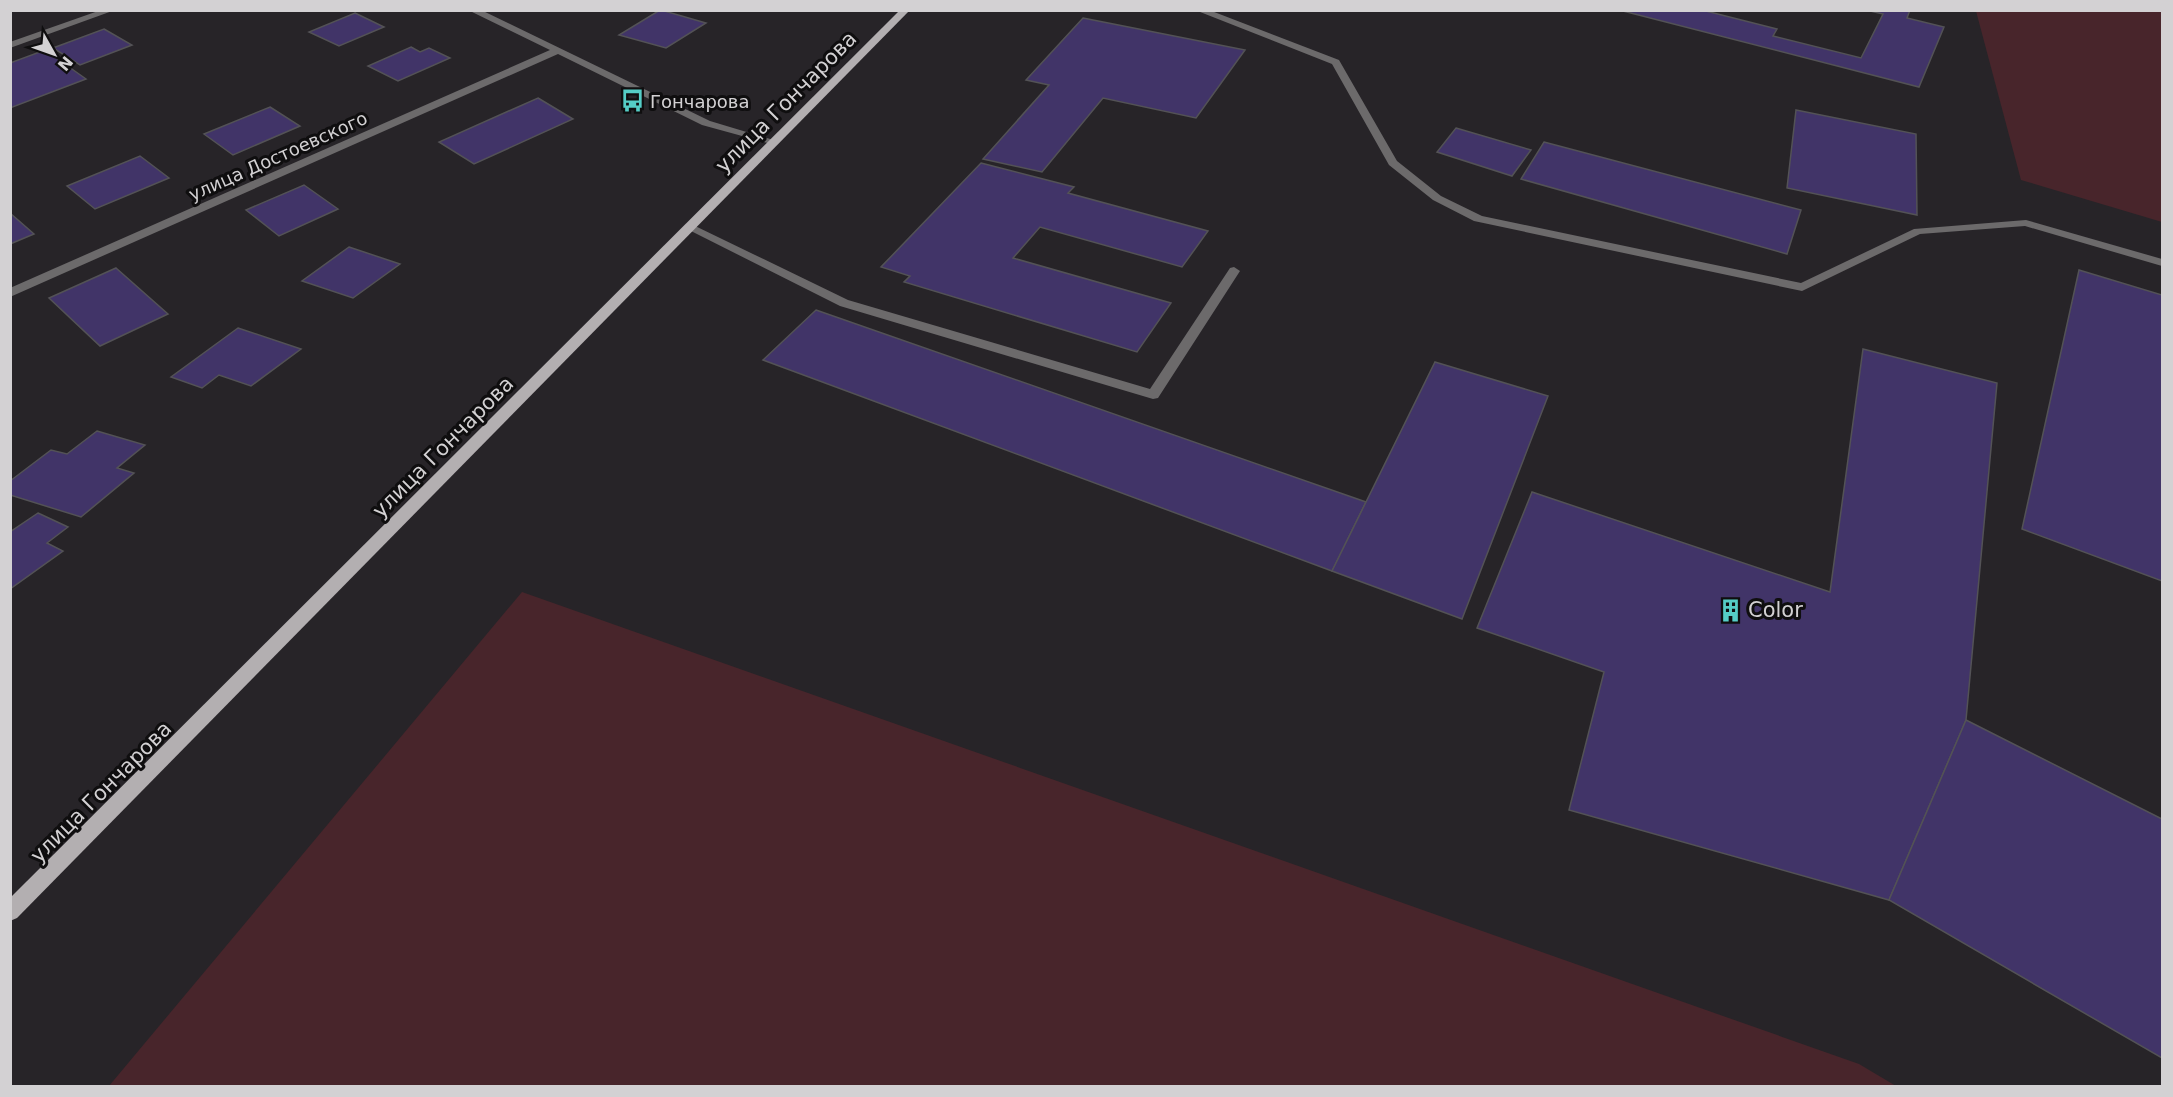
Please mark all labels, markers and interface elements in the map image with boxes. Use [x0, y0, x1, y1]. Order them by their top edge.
north arrow [24, 24, 84, 84]
street label: улица Гончарова [711, 27, 861, 177]
text: N [54, 52, 77, 75]
bus stop icon: Гончарова [619, 88, 645, 114]
place label: Гончарова [650, 91, 750, 112]
street label: улица Достоевского [185, 107, 371, 205]
street label: улица Гончарова [368, 372, 518, 522]
building icon: Color [1717, 597, 1743, 623]
place label: Color [1748, 598, 1803, 622]
street label: улица Гончарова [26, 717, 176, 867]

